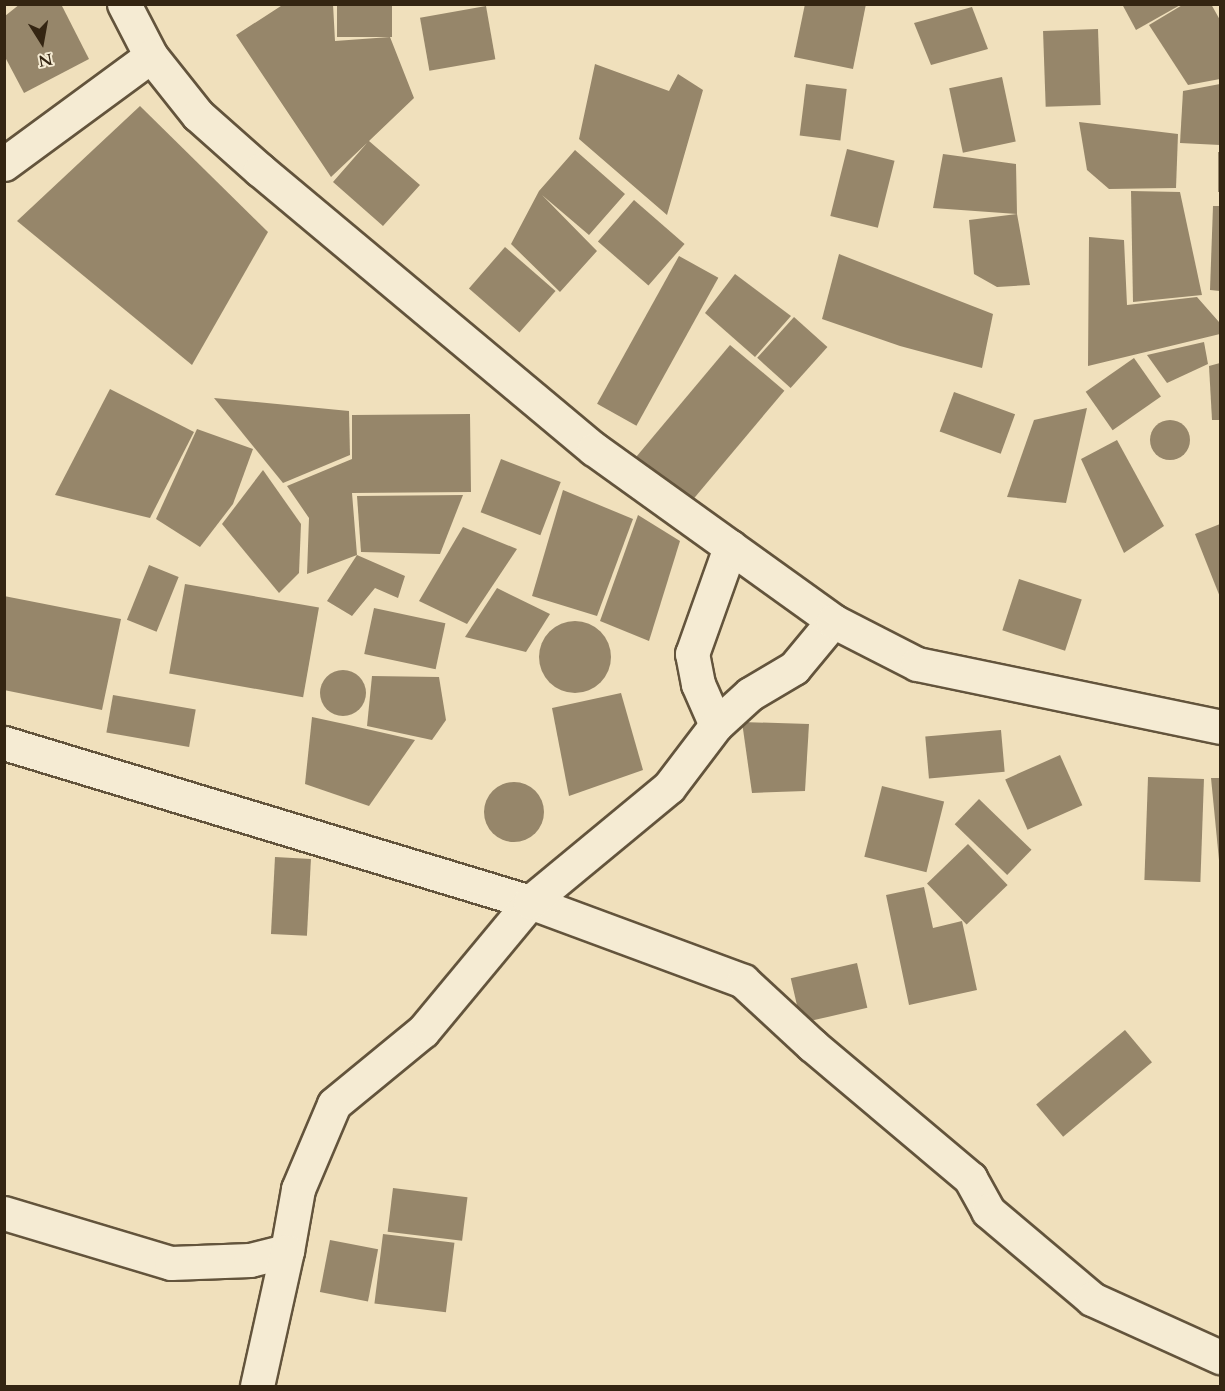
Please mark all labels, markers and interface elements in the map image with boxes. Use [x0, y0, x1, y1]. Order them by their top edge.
north arrow [12, 12, 72, 72]
text: N [37, 48, 54, 72]

